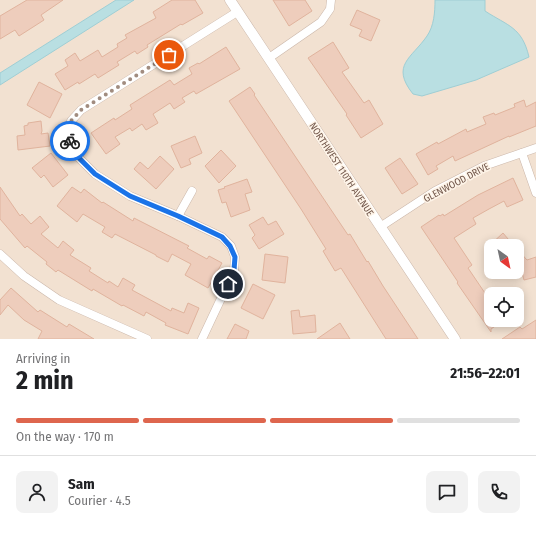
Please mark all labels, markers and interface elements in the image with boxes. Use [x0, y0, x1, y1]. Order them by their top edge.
pin [152, 38, 186, 72]
icon: bag [158, 44, 180, 66]
street label: NORTHWEST 110TH AVENUE [306, 120, 376, 219]
courier [50, 121, 90, 161]
icon: bike [59, 130, 81, 152]
street label: GLENWOOD DRIVE [422, 160, 492, 205]
north arrow [484, 239, 524, 279]
map controls [484, 239, 524, 327]
pin [211, 267, 245, 301]
icon: home [217, 273, 239, 295]
button: locate [484, 287, 524, 327]
text: Arriving in [16, 351, 70, 366]
text: 21:56–22:01 [450, 364, 520, 382]
text: 2 min [16, 365, 74, 396]
text: On the way · 170 m [16, 429, 114, 444]
button: person [16, 471, 58, 513]
button: chat [426, 471, 468, 513]
button: phone [478, 471, 520, 513]
text: Sam [68, 475, 95, 493]
text: Courier · 4.5 [68, 493, 131, 508]

